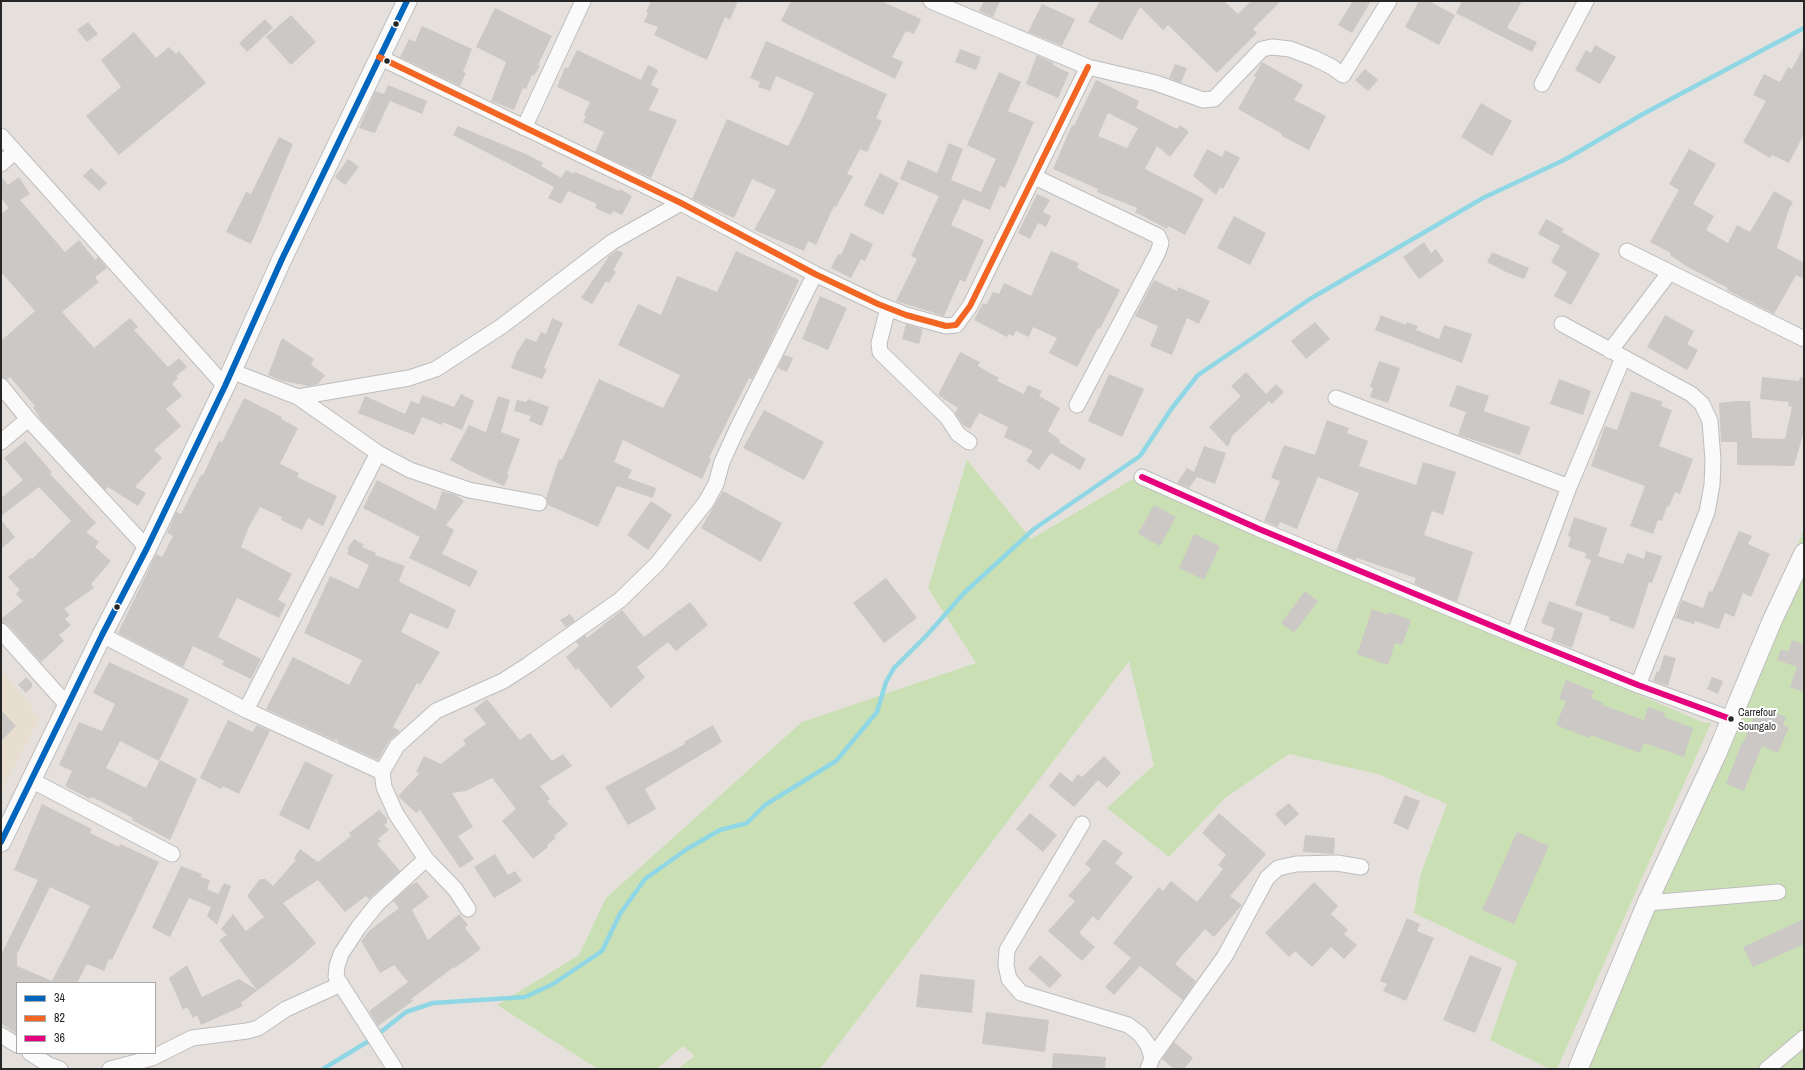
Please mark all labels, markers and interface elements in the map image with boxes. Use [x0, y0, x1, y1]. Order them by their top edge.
unlabelled marker [391, 19, 401, 29]
unlabelled marker [382, 56, 392, 66]
unlabelled marker [112, 602, 122, 612]
place label: Carrefour Soungalo [1738, 706, 1776, 732]
marker: Carrefour Soungalo [1726, 714, 1736, 724]
legend [16, 982, 156, 1054]
text: 34 [54, 990, 65, 1006]
text: 82 [54, 1010, 65, 1026]
text: 36 [54, 1030, 65, 1046]

